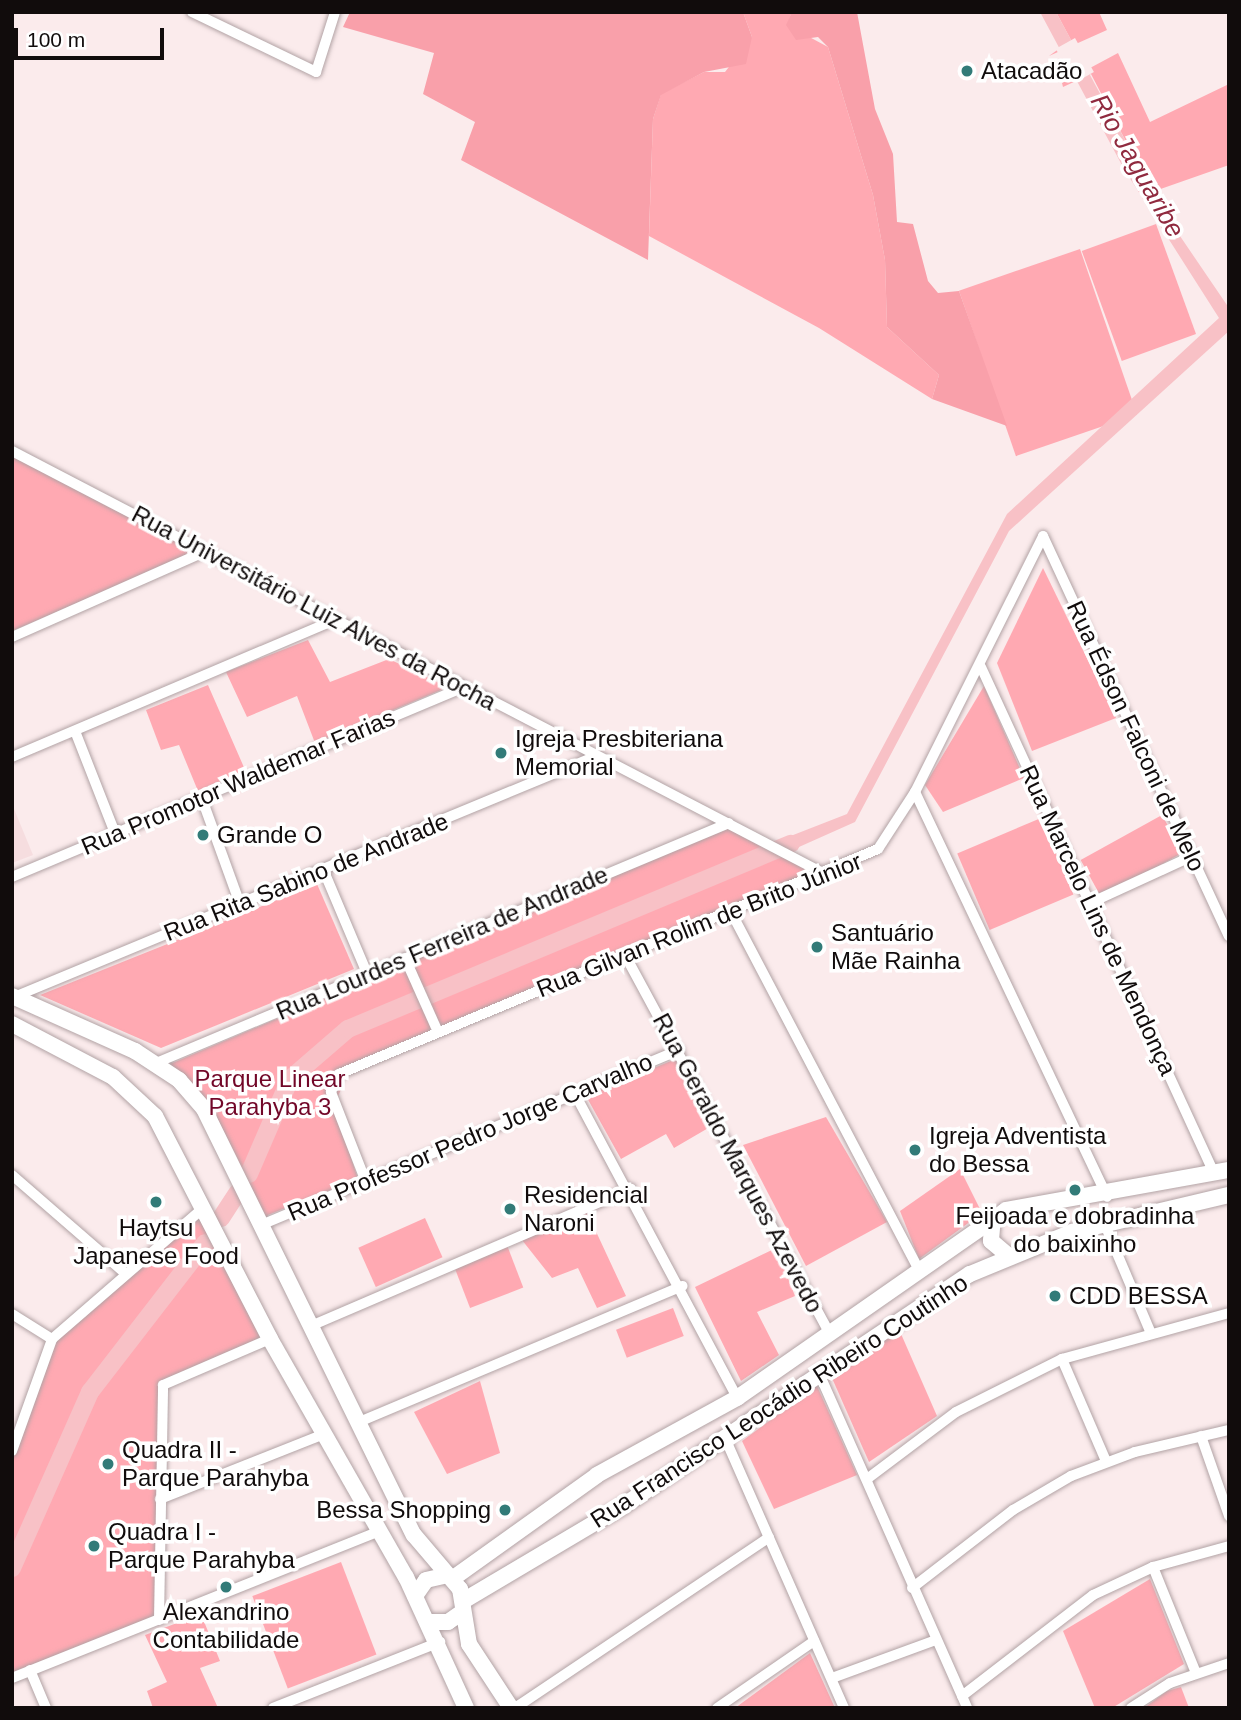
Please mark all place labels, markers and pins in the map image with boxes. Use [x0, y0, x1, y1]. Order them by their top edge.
place label: Atacadão [981, 57, 1082, 85]
marker: Atacadão [959, 63, 975, 79]
place label: Igreja Presbiteriana Memorial [515, 725, 723, 781]
marker: Igreja Presbiteriana Memorial [493, 745, 509, 761]
place label: Grande O [217, 821, 322, 849]
marker: Grande O [195, 827, 211, 843]
place label: Santuário Mãe Rainha [831, 919, 960, 975]
marker: Santuário Mãe Rainha [809, 939, 825, 955]
place label: Igreja Adventista do Bessa [929, 1122, 1108, 1178]
marker: Igreja Adventista do Bessa [907, 1142, 923, 1158]
place label: Residencial Naroni [524, 1181, 648, 1237]
marker: Feijoada e dobradinha do baixinho [1067, 1182, 1083, 1198]
marker: Haytsu Japanese Food [148, 1194, 164, 1210]
marker: Residencial Naroni [502, 1201, 518, 1217]
place label: Feijoada e dobradinha do baixinho [956, 1202, 1194, 1258]
place label: Haytsu Japanese Food [73, 1214, 239, 1270]
place label: CDD BESSA [1069, 1282, 1208, 1310]
marker: CDD BESSA [1047, 1288, 1063, 1304]
place label: Quadra II - Parque Parahyba [122, 1436, 309, 1492]
marker: Quadra II - Parque Parahyba [100, 1456, 116, 1472]
place label: Bessa Shopping [316, 1496, 491, 1524]
marker: Bessa Shopping [497, 1502, 513, 1518]
place label: Quadra I - Parque Parahyba [108, 1518, 295, 1574]
marker: Quadra I - Parque Parahyba [86, 1538, 102, 1554]
marker: Alexandrino Contabilidade [218, 1579, 234, 1595]
place label: Alexandrino Contabilidade [153, 1598, 299, 1654]

